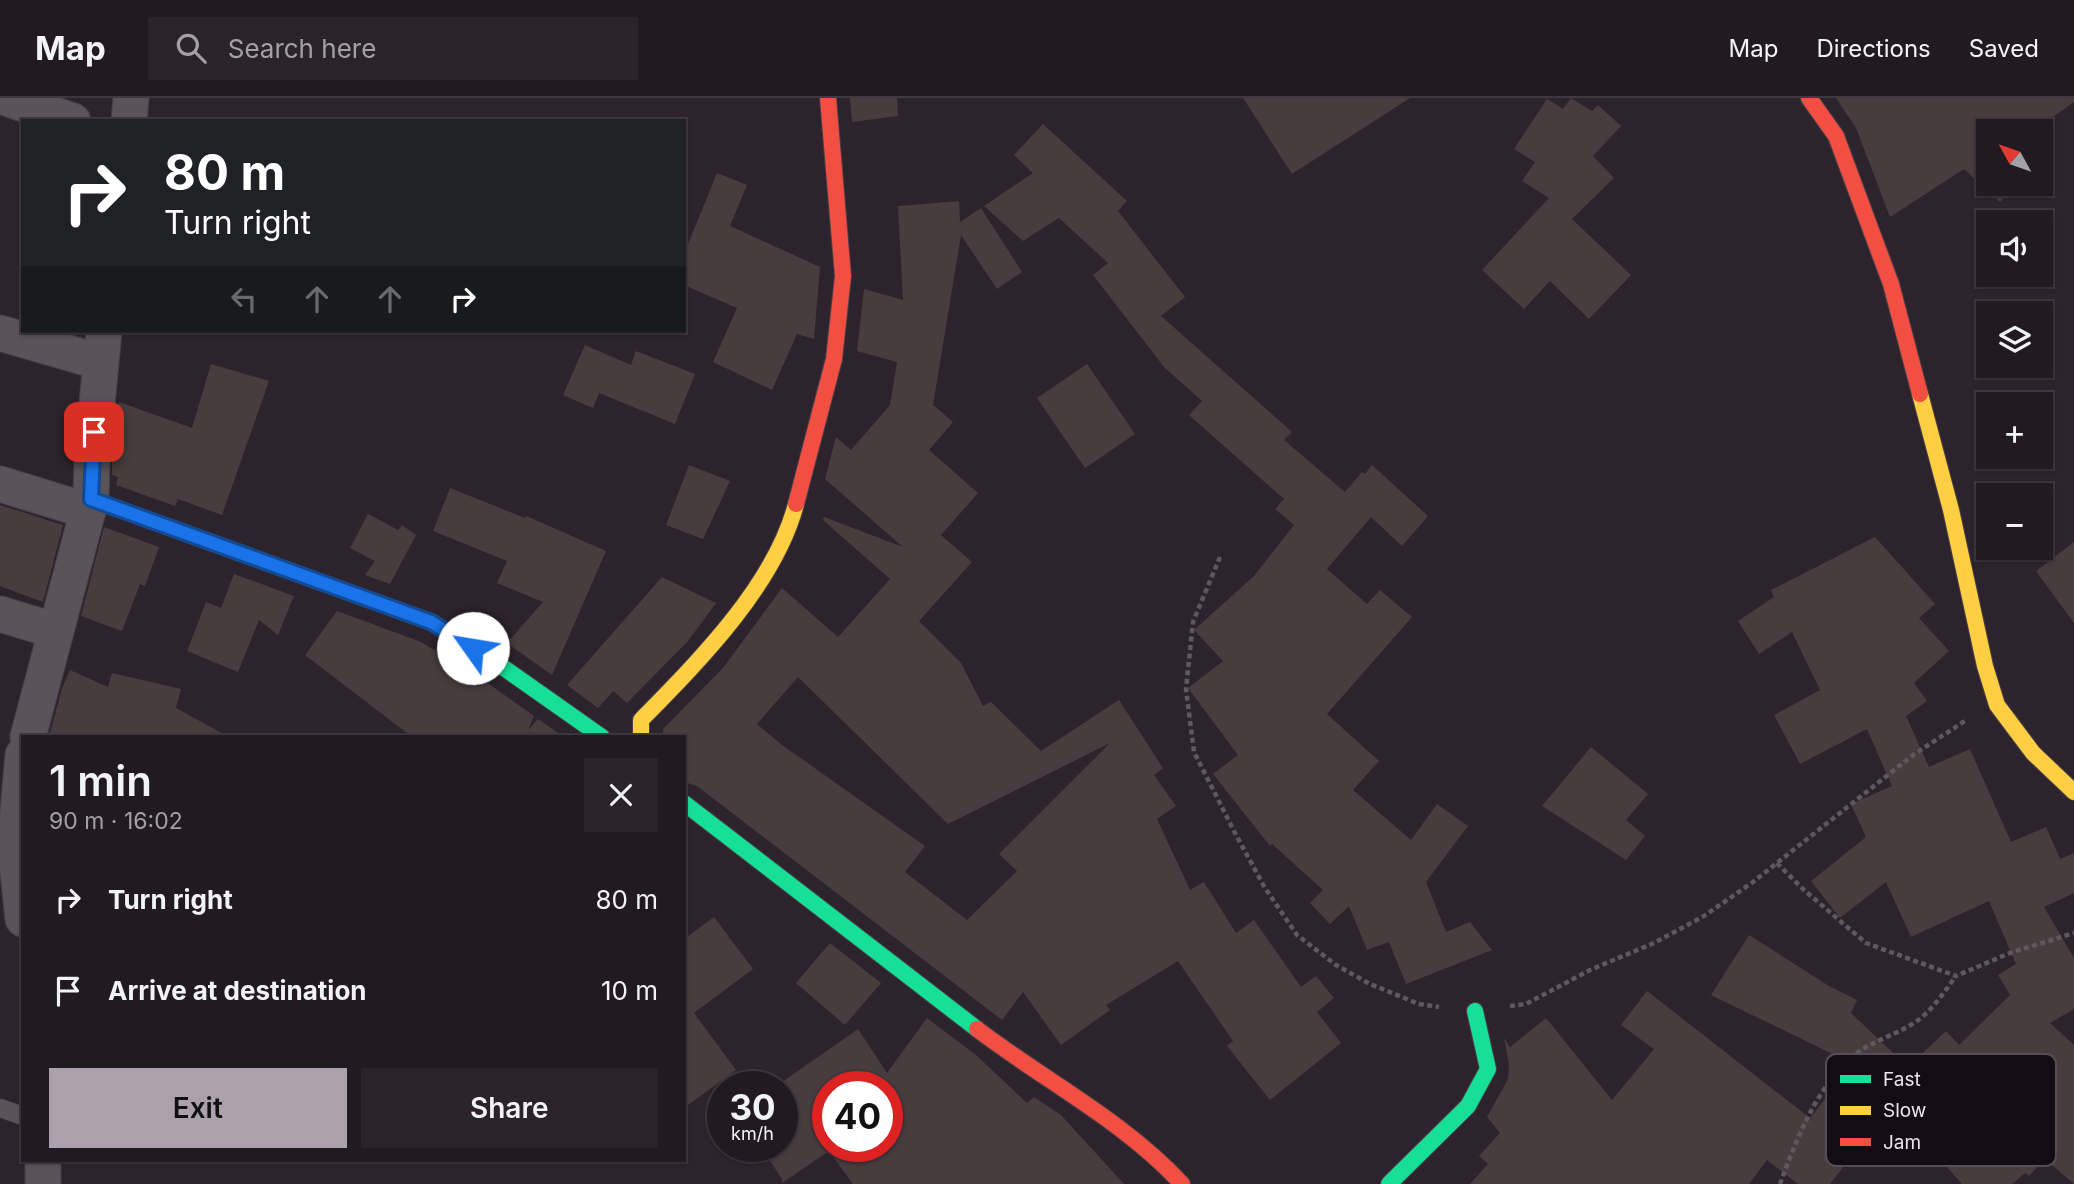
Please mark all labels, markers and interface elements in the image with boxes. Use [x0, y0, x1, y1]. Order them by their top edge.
search box [148, 17, 638, 80]
text: Map [35, 28, 106, 68]
icon: search [172, 29, 210, 67]
text: Search here [228, 33, 376, 64]
text: Map [1729, 34, 1778, 63]
text: Directions [1816, 34, 1931, 63]
text: Saved [1969, 34, 2039, 63]
north arrow [1976, 119, 2053, 196]
map controls [1976, 119, 2053, 560]
text: 80 m [164, 143, 285, 202]
icon: right [49, 147, 140, 238]
text: Turn right [164, 203, 311, 242]
button: sound [1976, 210, 2053, 287]
icon: left [225, 280, 263, 318]
icon: ahead [298, 280, 336, 318]
icon: ahead [371, 280, 409, 318]
icon: right [444, 280, 482, 318]
button: layers [1976, 301, 2053, 378]
button: + [1976, 392, 2053, 469]
pin [64, 402, 124, 462]
icon: arrive [75, 413, 113, 451]
button: − [1976, 483, 2053, 560]
position arrow [436, 611, 510, 685]
text: 1 min [49, 755, 152, 806]
button: close [584, 758, 658, 832]
text: 90 m · 16:02 [49, 807, 183, 835]
icon: right [49, 881, 87, 919]
text: Turn right [108, 884, 233, 915]
text: 80 m [595, 884, 658, 915]
icon: arrive [49, 972, 87, 1010]
text: Arrive at destination [108, 975, 367, 1006]
text: 10 m [601, 975, 658, 1006]
legend [1826, 1054, 2056, 1166]
button: Exit [49, 1068, 347, 1148]
button: Share [361, 1068, 658, 1148]
text: Fast [1883, 1068, 1921, 1091]
speed limit sign: 40 [812, 1071, 903, 1162]
text: 30 [729, 1086, 776, 1128]
text: Slow [1883, 1099, 1926, 1122]
text: km/h [731, 1123, 774, 1144]
text: Jam [1883, 1131, 1921, 1154]

